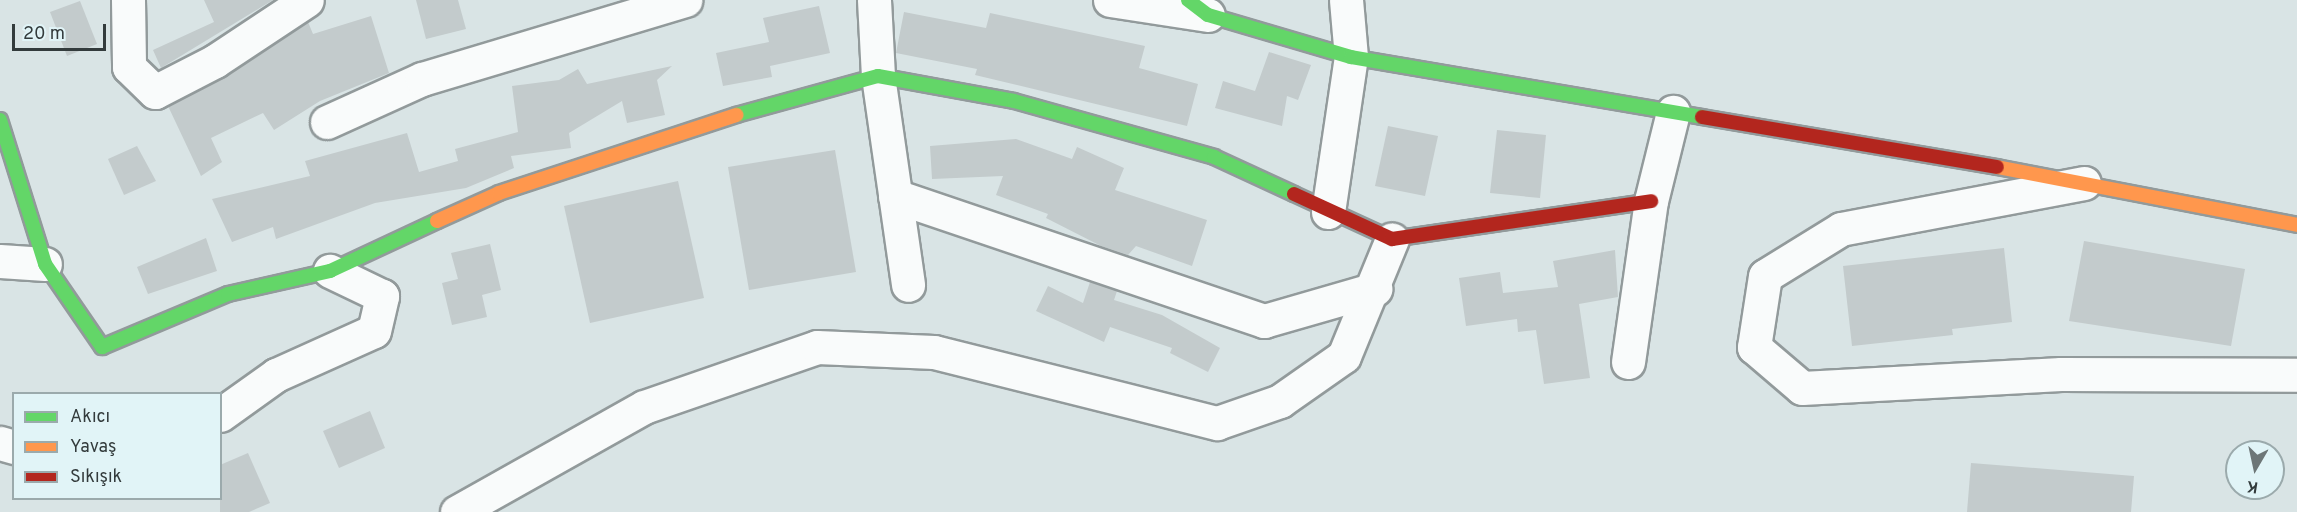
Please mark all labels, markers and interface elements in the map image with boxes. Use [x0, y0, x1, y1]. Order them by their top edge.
scale bar [15, 12, 110, 50]
text: 20 m [23, 23, 65, 46]
legend [12, 392, 222, 500]
text: Akıcı [70, 406, 110, 429]
text: Yavaş [70, 436, 116, 459]
north arrow [2225, 440, 2285, 500]
text: Sıkışık [70, 466, 122, 489]
text: K [2245, 475, 2260, 497]

